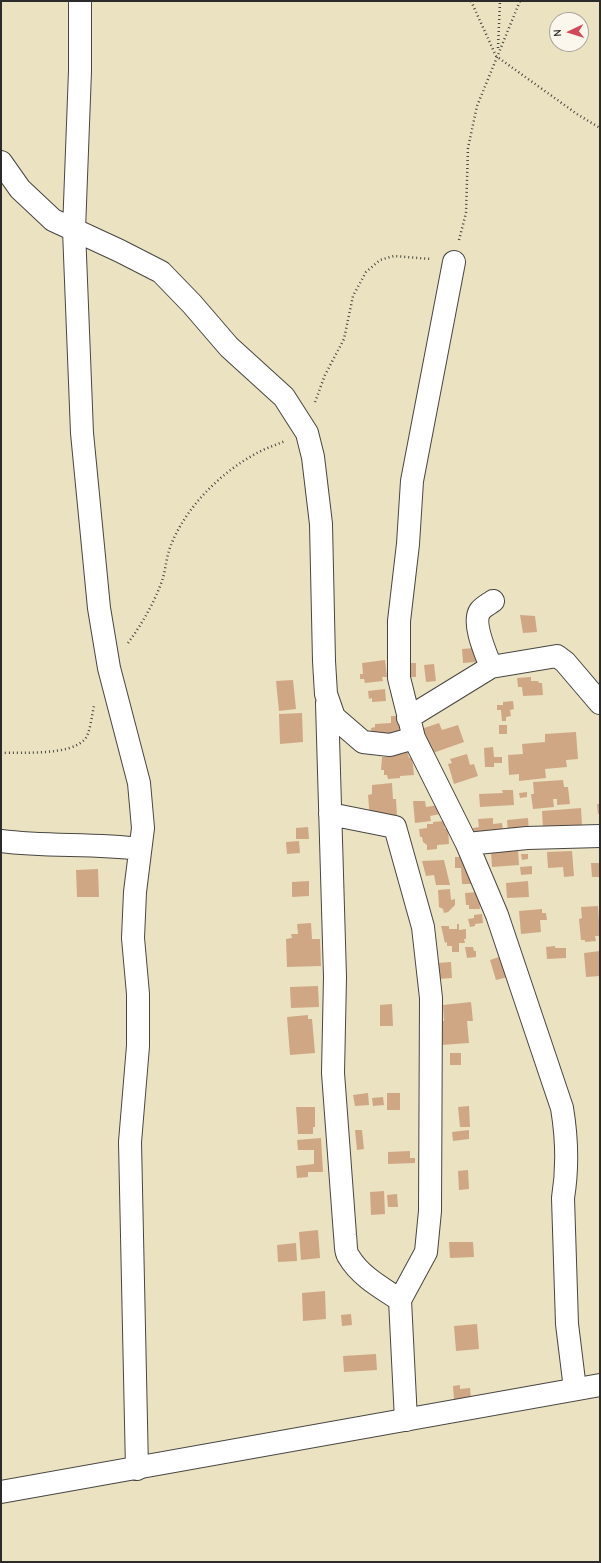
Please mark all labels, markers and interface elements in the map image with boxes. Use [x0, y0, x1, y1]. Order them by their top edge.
north arrow [549, 12, 589, 52]
text: N [551, 29, 564, 37]

